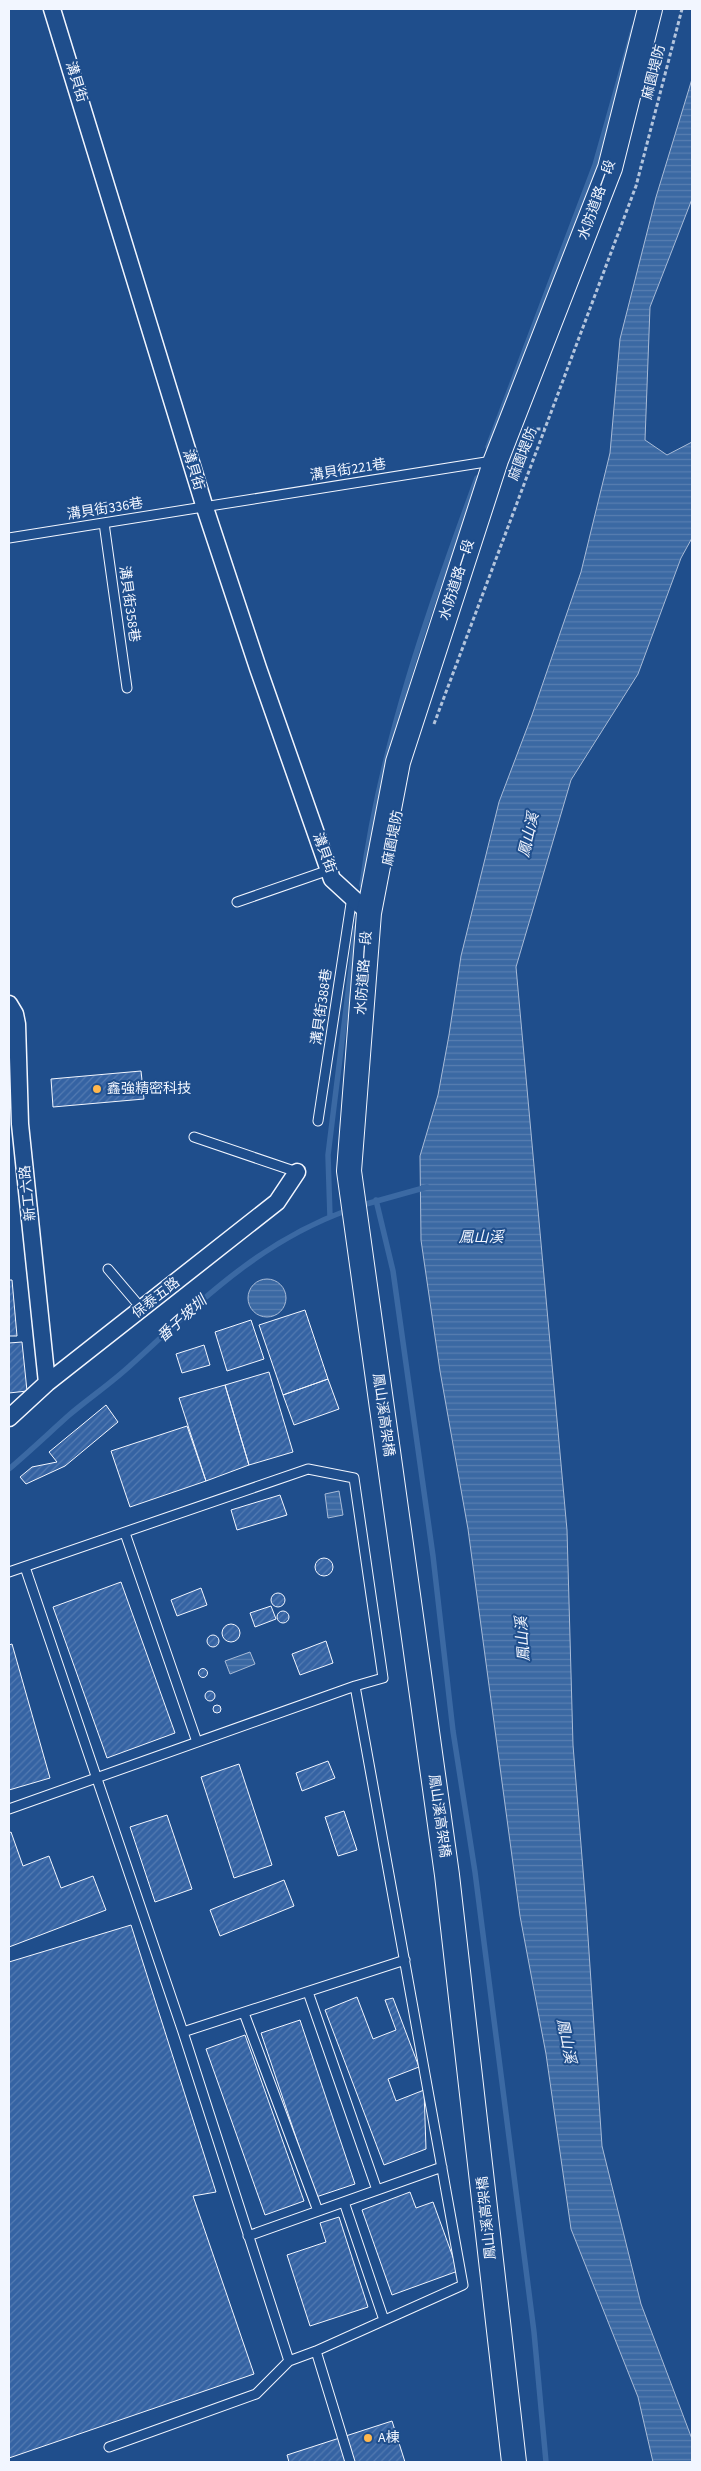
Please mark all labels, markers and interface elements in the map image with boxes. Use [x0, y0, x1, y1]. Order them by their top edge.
street label: 麻園堤防 [638, 42, 670, 102]
street label: 溝貝街 [60, 59, 92, 105]
street label: 水防道路一段 [573, 157, 621, 243]
street label: 麻園堤防 [504, 424, 542, 484]
street label: 溝貝街 [177, 447, 209, 493]
street label: 溝貝街221巷 [308, 454, 388, 486]
street label: 溝貝街336巷 [65, 493, 145, 525]
street label: 水防道路一段 [435, 537, 479, 623]
street label: 溝貝街358巷 [114, 565, 144, 643]
street label: 麻園堤防 [378, 809, 408, 867]
water label: 鳳山溪 [514, 809, 545, 859]
street label: 溝貝街 [307, 830, 341, 876]
street label: 水防道路一段 [351, 930, 377, 1016]
street label: 溝貝街388巷 [307, 968, 337, 1046]
place label: 鑫強精密科技 [107, 1079, 191, 1099]
marker: 鑫強精密科技 [91, 1083, 103, 1095]
street label: 新工六路 [15, 1164, 41, 1222]
water label: 鳳山溪 [458, 1227, 505, 1248]
street label: 保泰五路 [128, 1273, 184, 1323]
water label: 番子坡圳 [153, 1290, 213, 1347]
street label: 鳳山溪高架橋 [367, 1372, 399, 1458]
water label: 鳳山溪 [511, 1614, 535, 1662]
street label: 鳳山溪高架橋 [423, 1773, 455, 1859]
water label: 鳳山溪 [551, 2017, 581, 2067]
street label: 鳳山溪高架橋 [473, 2175, 501, 2261]
place label: A棟 [378, 2428, 400, 2448]
marker: A棟 [362, 2432, 374, 2444]

